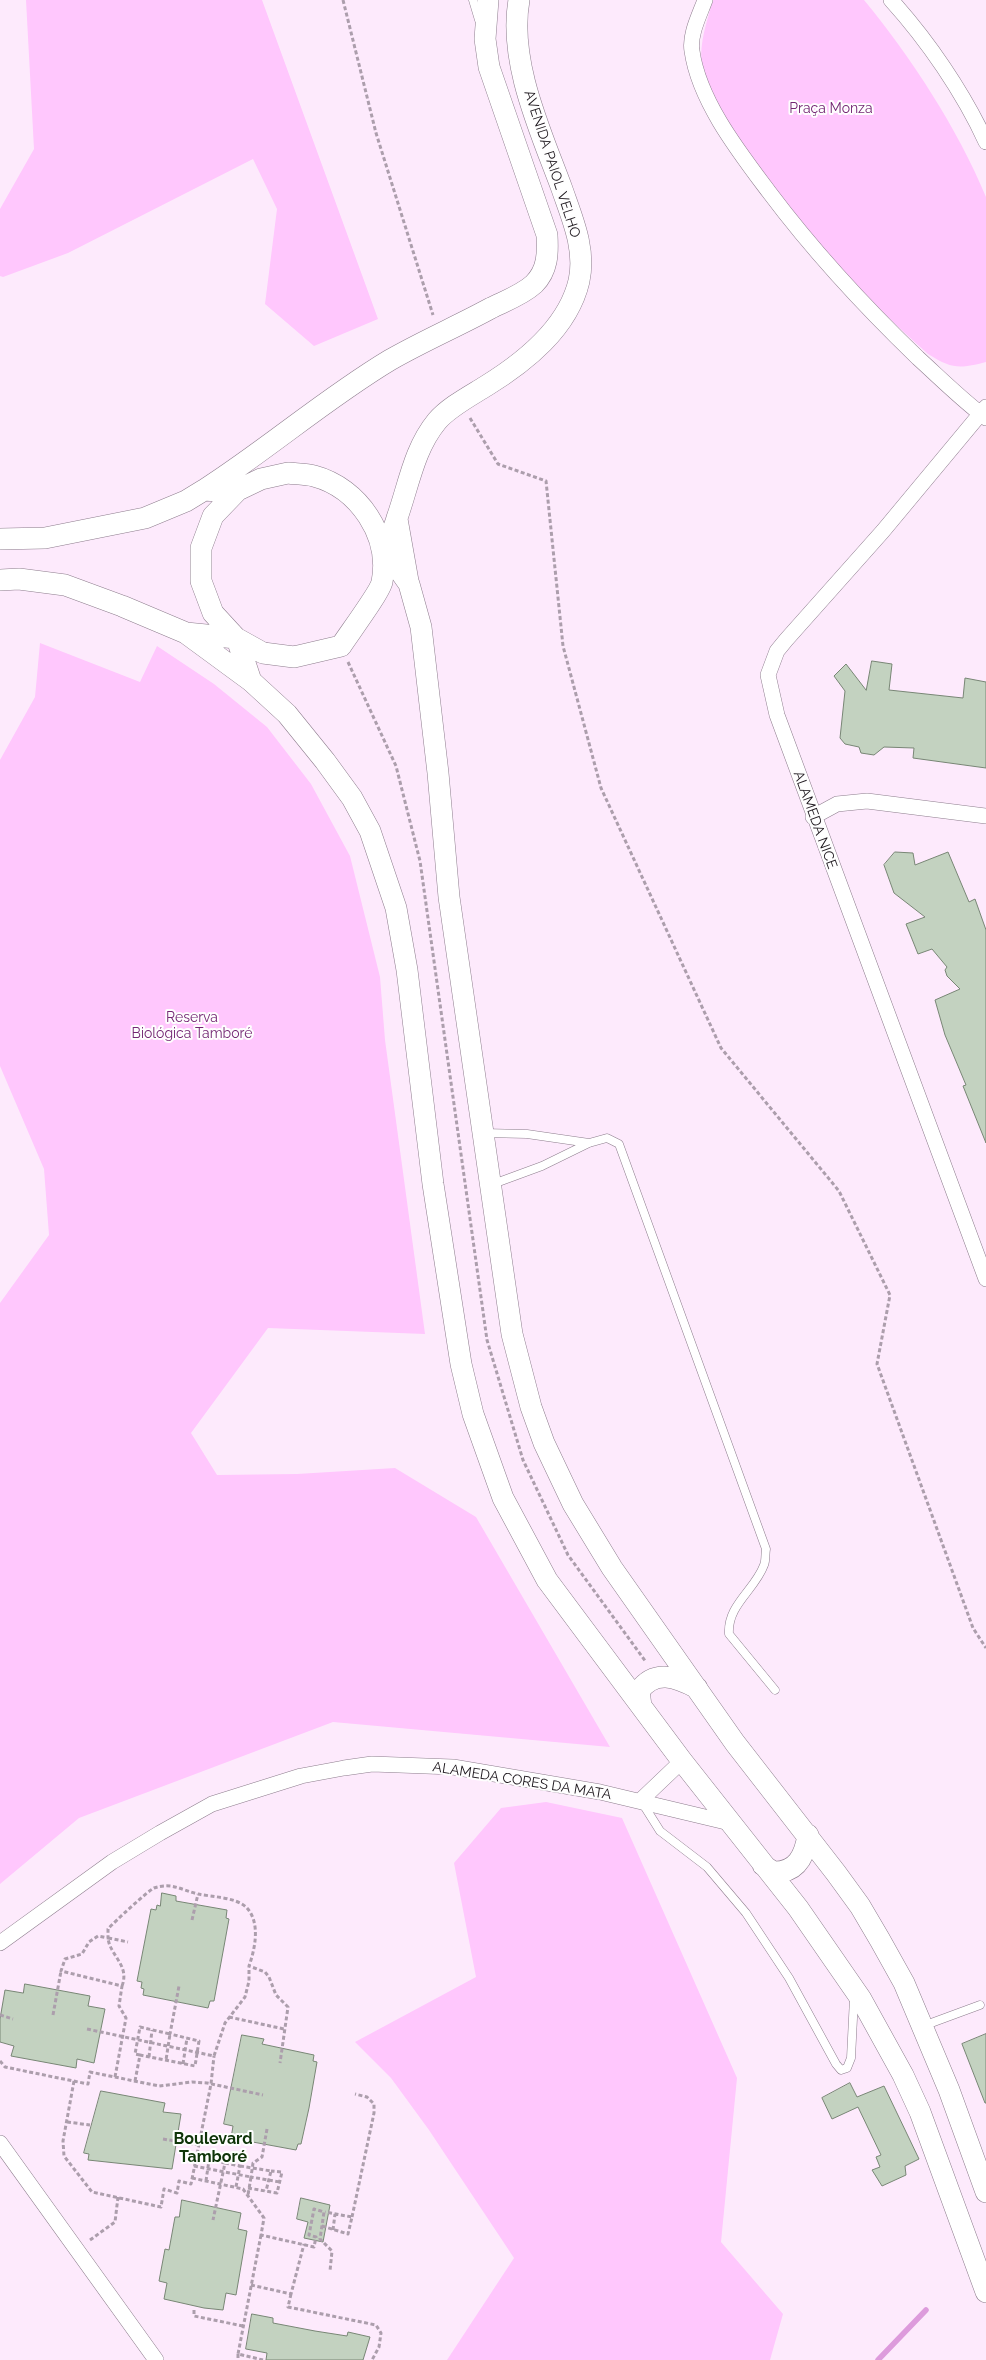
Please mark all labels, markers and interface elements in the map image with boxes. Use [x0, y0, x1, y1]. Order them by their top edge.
street label: AVENIDA PAIOL VELHO [520, 88, 584, 240]
park label: Praça Monza [789, 101, 873, 117]
street label: ALAMEDA NICE [789, 769, 841, 871]
park label: Reserva Biológica Tamboré [132, 1010, 252, 1042]
street label: ALAMEDA CORES DA MATA [431, 1759, 613, 1803]
district label: Boulevard Tamboré [173, 2129, 253, 2167]

